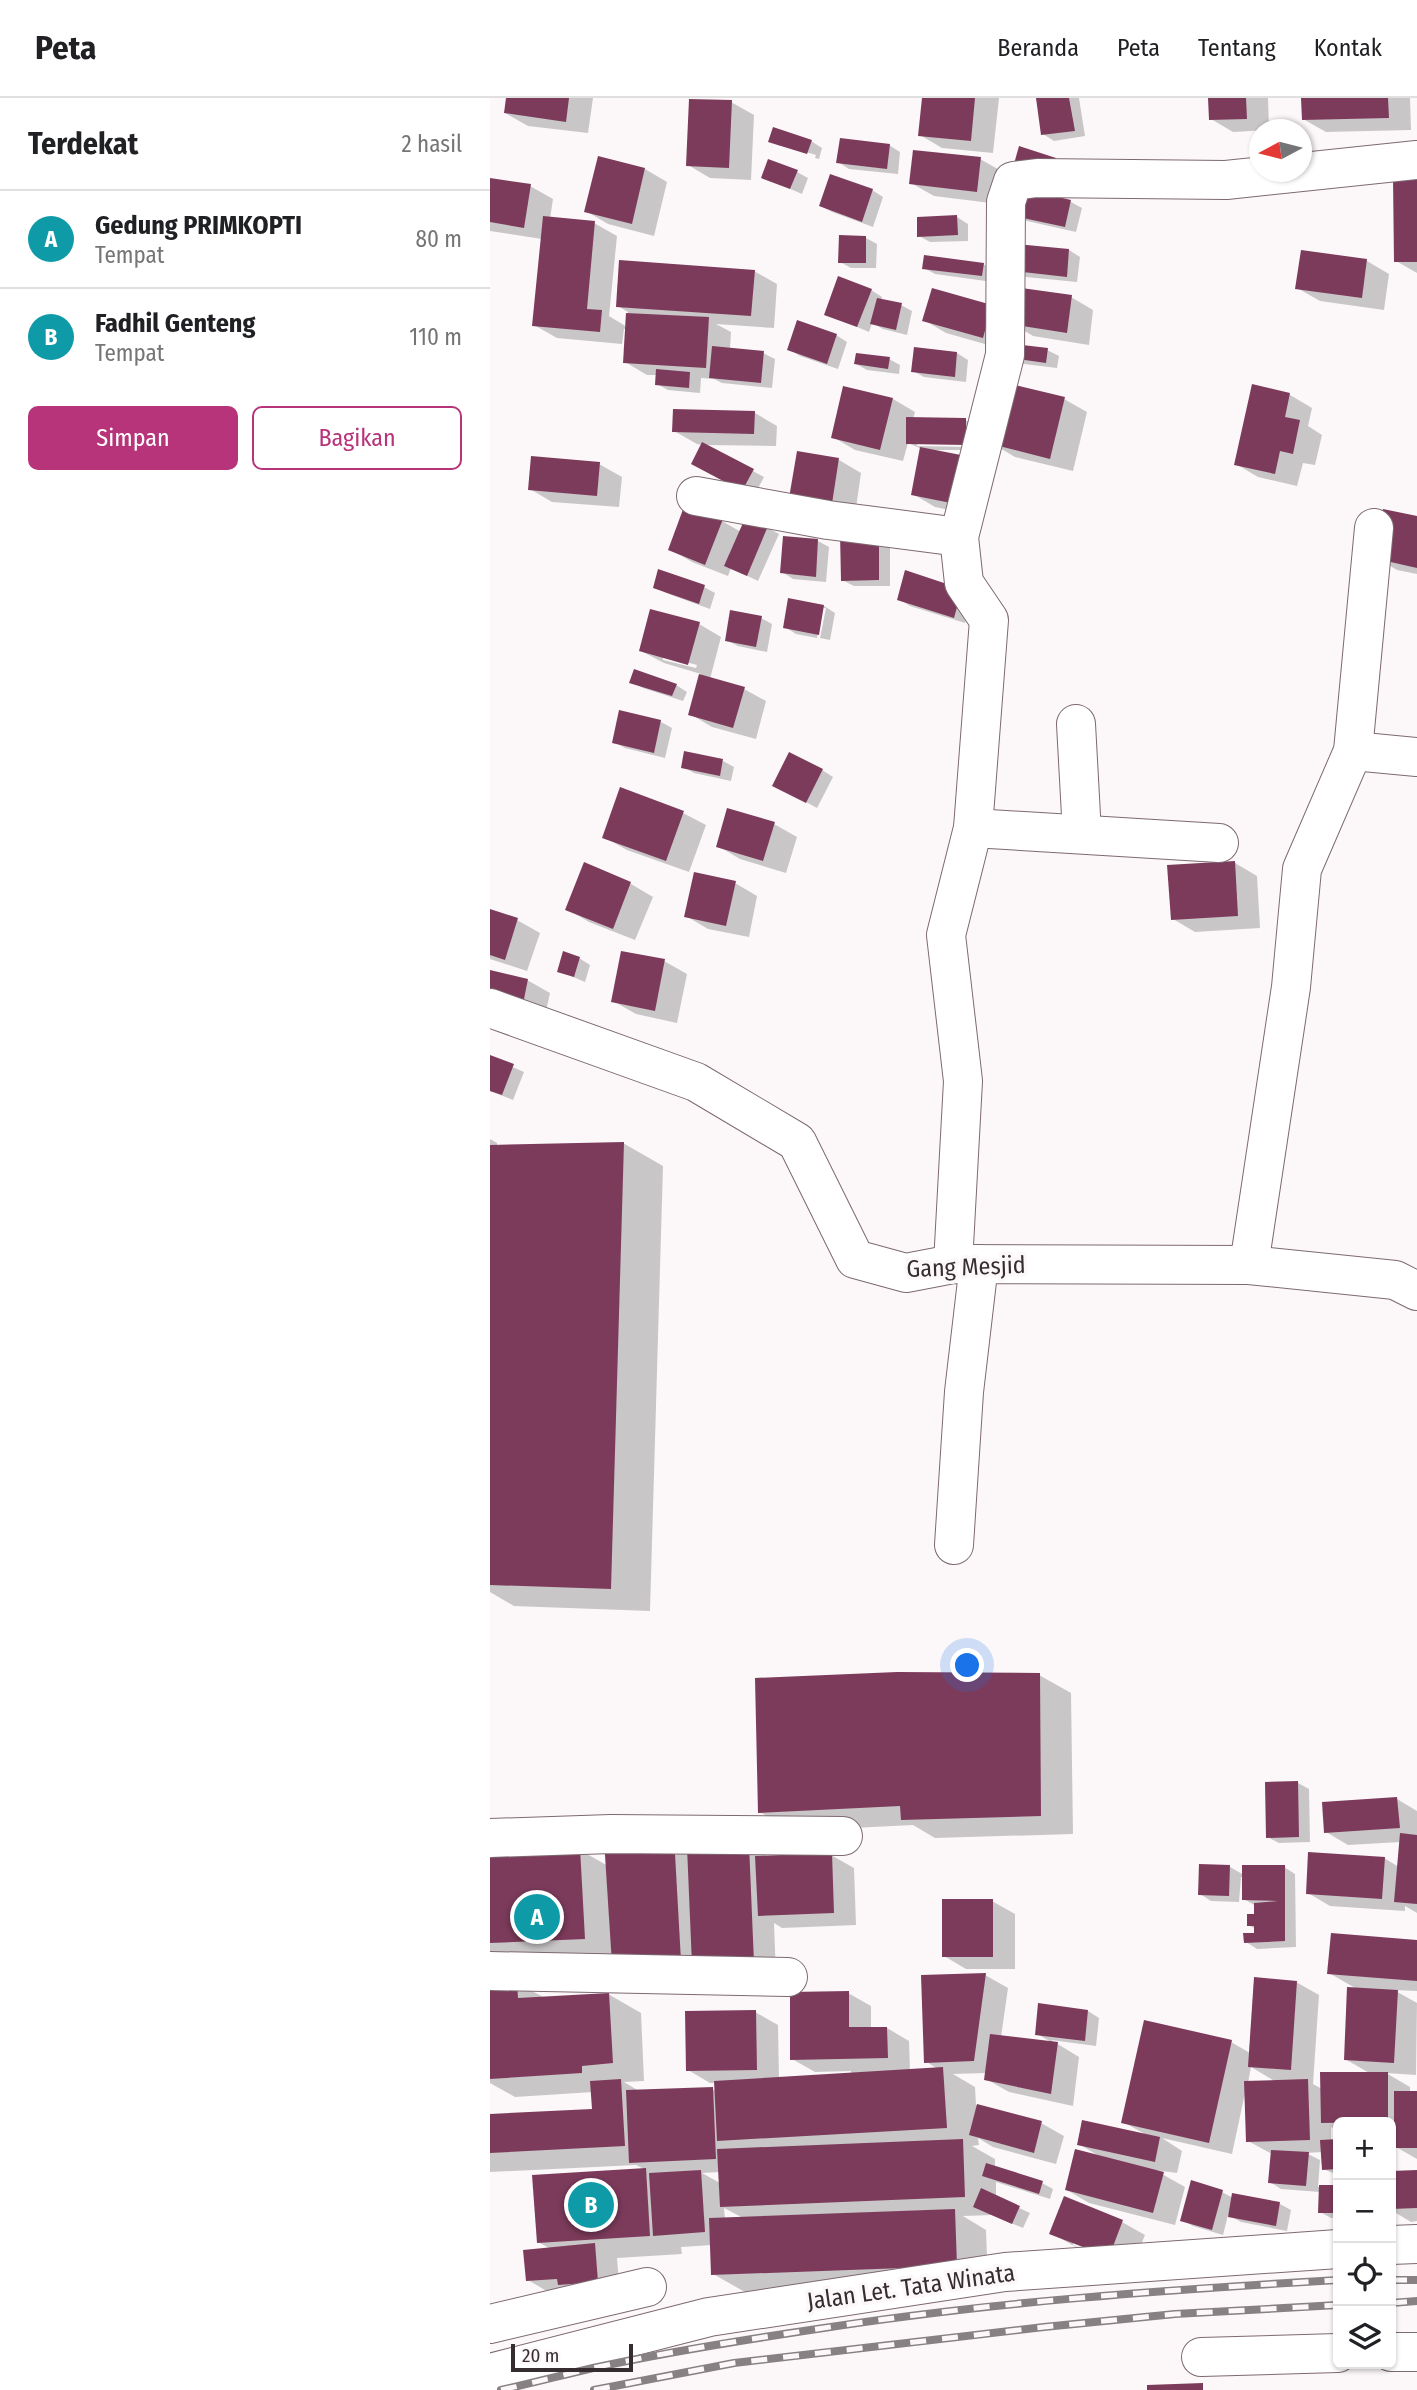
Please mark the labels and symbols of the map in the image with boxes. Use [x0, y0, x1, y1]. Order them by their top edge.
north arrow [1249, 119, 1312, 182]
street label: Gang Mesjid [906, 1251, 1026, 1283]
your location [950, 1648, 984, 1682]
pin: A [514, 1891, 560, 1943]
pin: B [568, 2179, 614, 2231]
street label: Jalan Let. Tata Winata [805, 2259, 1017, 2315]
scale bar [511, 2341, 634, 2373]

